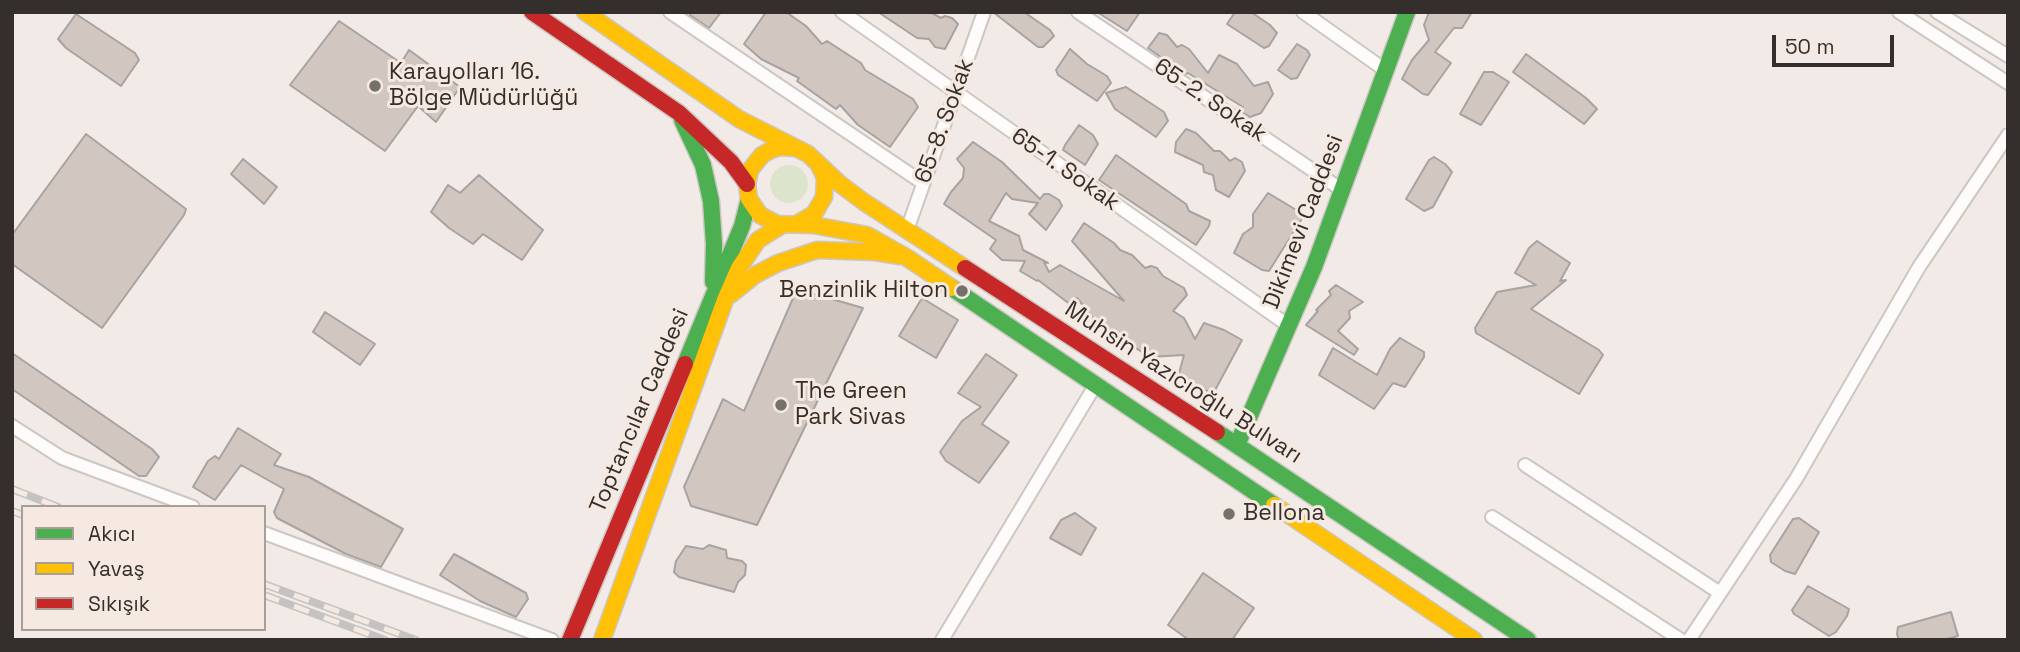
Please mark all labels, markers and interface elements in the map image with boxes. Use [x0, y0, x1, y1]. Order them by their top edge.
scale bar [1775, 21, 1898, 65]
text: 50 m [1785, 33, 1835, 60]
street label: 65-2. Sokak [1148, 53, 1272, 149]
street label: 65-8. Sokak [910, 55, 980, 187]
place label: Karayolları 16. Bölge Müdürlüğü [389, 59, 578, 113]
marker: Karayolları 16. Bölge Müdürlüğü [367, 78, 383, 94]
street label: 65-1. Sokak [1006, 123, 1124, 217]
street label: Dikimevi Caddesi [1258, 131, 1350, 313]
place label: Benzinlik Hilton [779, 277, 948, 305]
marker: Benzinlik Hilton [954, 283, 970, 299]
street label: Muhsin Yazıcıoğlu Bulvarı [1059, 296, 1307, 470]
street label: Toptancılar Caddesi [584, 305, 696, 517]
place label: The Green Park Sivas [795, 378, 907, 432]
marker: The Green Park Sivas [773, 397, 789, 413]
place label: Bellona [1243, 500, 1325, 528]
legend [21, 505, 266, 631]
marker: Bellona [1221, 506, 1237, 522]
text: Akıcı [88, 520, 135, 547]
text: Yavaş [88, 555, 145, 582]
text: Sıkışık [88, 590, 150, 617]

